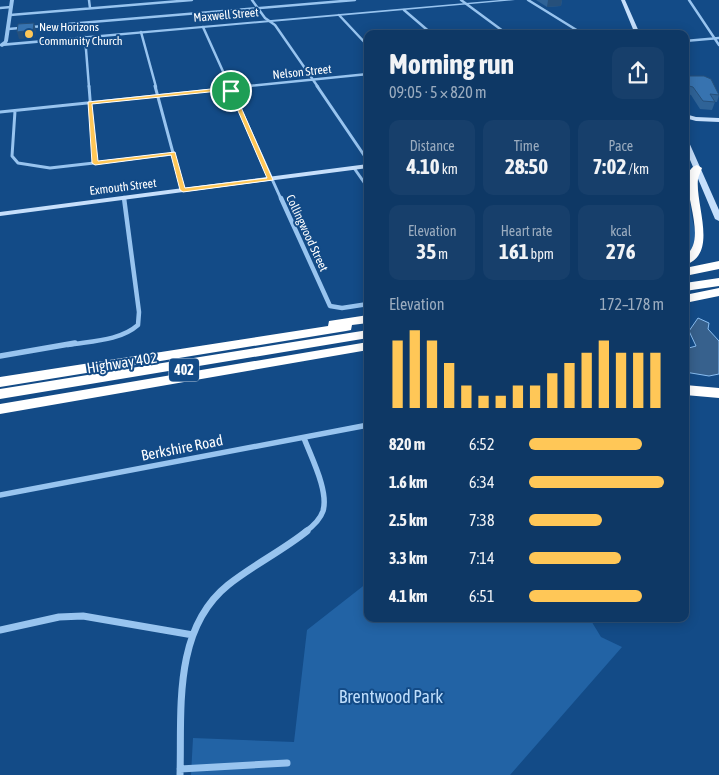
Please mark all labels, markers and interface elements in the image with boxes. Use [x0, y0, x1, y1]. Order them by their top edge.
street label: Maxwell Street [193, 5, 260, 25]
place label: New Horizons Community Church [39, 20, 123, 48]
marker: New Horizons Community Church [23, 28, 35, 40]
button: share [612, 47, 664, 99]
text: Morning run [389, 48, 514, 80]
street label: Nelson Street [272, 62, 333, 82]
pin [210, 70, 252, 112]
icon: arrive [217, 77, 245, 105]
text: 09:05 · 5 × 820 m [389, 83, 487, 101]
text: Distance [410, 138, 455, 154]
text: Time [514, 138, 539, 154]
text: Pace [609, 138, 633, 154]
text: 4.10 [406, 154, 440, 178]
text: 28:50 [505, 154, 548, 178]
text: 7:02 [592, 154, 626, 178]
text: km [440, 161, 458, 177]
text: /km [626, 161, 649, 177]
street label: Exmouth Street [89, 176, 158, 198]
street label: Collingwood Street [283, 192, 331, 274]
text: Elevation [408, 223, 456, 239]
text: Heart rate [501, 223, 552, 239]
text: kcal [610, 223, 631, 239]
text: 35 [416, 239, 436, 263]
text: 161 [499, 239, 529, 263]
text: 276 [606, 239, 636, 263]
text: m [436, 246, 448, 262]
text: bpm [529, 246, 554, 262]
text: Elevation [389, 295, 444, 313]
text: 172–178 m [600, 295, 664, 313]
street label: Highway 402 [85, 349, 158, 376]
road number: 402 [169, 358, 199, 382]
street label: Berkshire Road [140, 431, 224, 464]
text: 820 m [389, 435, 425, 453]
text: 6:52 [469, 435, 494, 453]
text: 1.6 km [389, 473, 428, 491]
text: 6:34 [469, 473, 494, 491]
text: 2.5 km [389, 511, 428, 529]
text: 7:38 [469, 511, 494, 529]
text: 3.3 km [389, 549, 428, 567]
text: 7:14 [469, 549, 494, 567]
text: 4.1 km [389, 587, 428, 605]
text: 6:51 [469, 587, 494, 605]
park label: Brentwood Park [339, 686, 443, 707]

